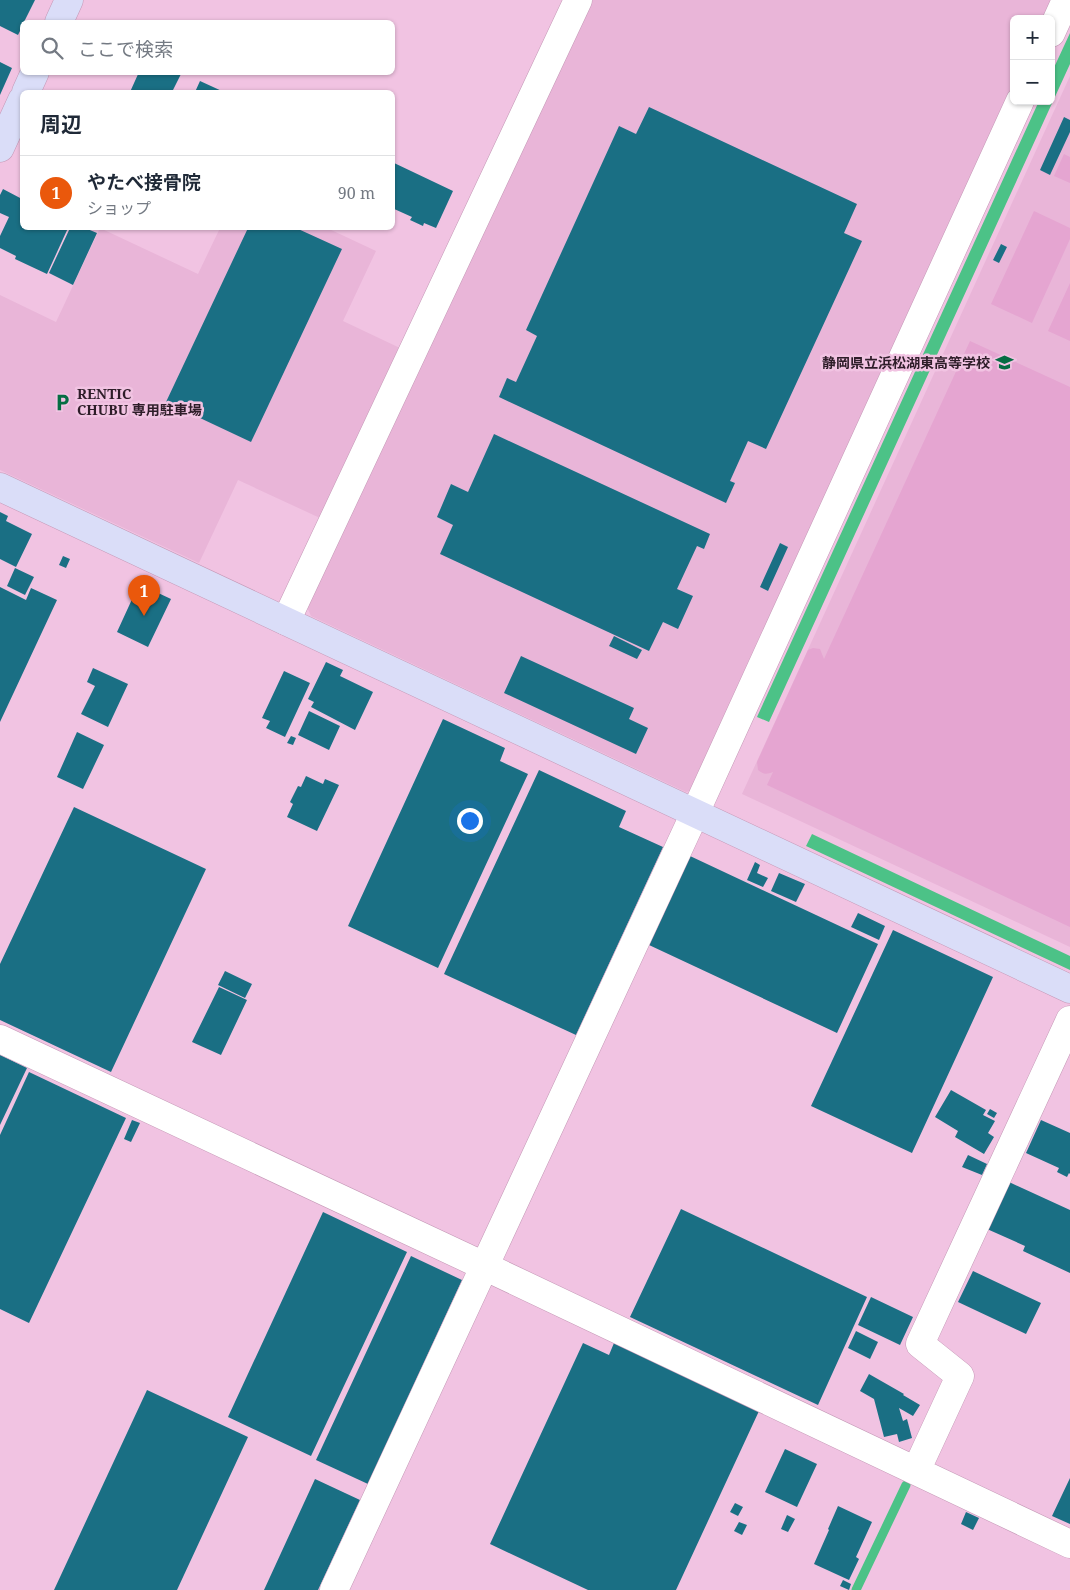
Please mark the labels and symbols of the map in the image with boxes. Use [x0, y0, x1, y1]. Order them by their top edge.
place label: 静岡県立浜松湖東高等学校 [822, 353, 990, 372]
school or university icon: 静岡県立浜松湖東高等学校 [994, 353, 1014, 373]
place label: RENTIC CHUBU 専用駐車場 [77, 384, 202, 419]
parking icon: RENTIC CHUBU 専用駐車場 [53, 392, 73, 412]
pin: 1 [128, 575, 160, 616]
your location [457, 808, 483, 834]

